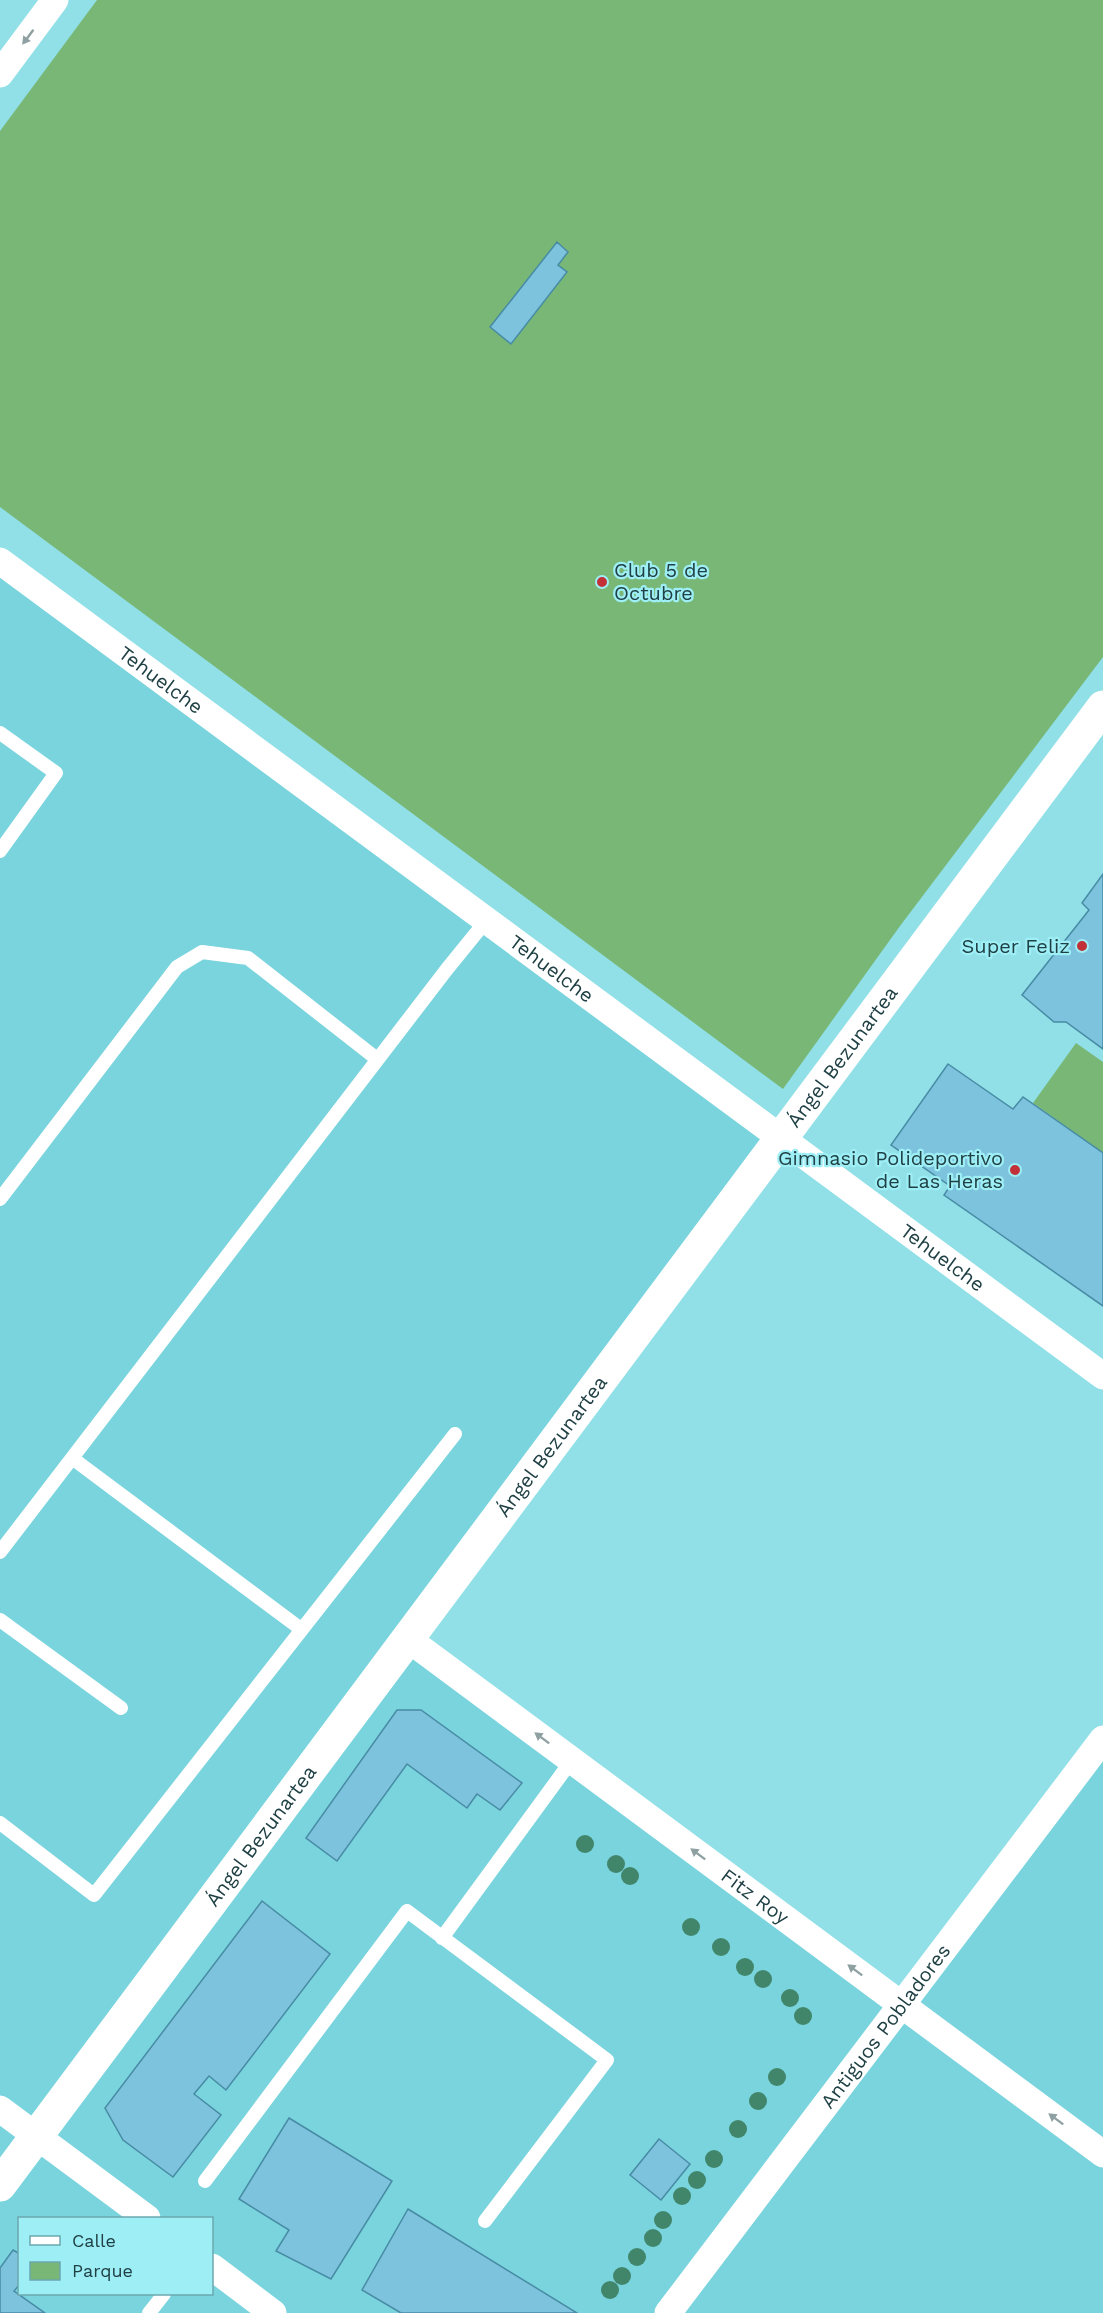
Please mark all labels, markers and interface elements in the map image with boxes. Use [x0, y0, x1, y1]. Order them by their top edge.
one-way arrow [21, 29, 34, 45]
place label: Club 5 de Octubre [614, 558, 708, 605]
marker: Club 5 de Octubre [595, 575, 609, 589]
street label: Tehuelche [114, 641, 208, 719]
street label: Tehuelche [505, 930, 599, 1008]
place label: Super Feliz [962, 934, 1070, 958]
marker: Super Feliz [1075, 939, 1089, 953]
street label: Ángel Bezunartea [782, 981, 903, 1132]
place label: Gimnasio Polideportivo de Las Heras [778, 1146, 1003, 1193]
marker: Gimnasio Polideportivo de Las Heras [1008, 1163, 1022, 1177]
street label: Tehuelche [896, 1218, 990, 1297]
street label: Ángel Bezunartea [491, 1371, 612, 1521]
one-way arrow [534, 1732, 550, 1744]
street label: Ángel Bezunartea [200, 1760, 321, 1911]
one-way arrow [691, 1848, 707, 1860]
street label: Fitz Roy [716, 1863, 794, 1930]
street label: Antiguos Pobladores [815, 1939, 955, 2113]
one-way arrow [847, 1964, 863, 1976]
one-way arrow [1048, 2113, 1064, 2125]
legend [18, 2217, 213, 2295]
text: Calle [72, 2230, 116, 2251]
text: Parque [72, 2260, 133, 2281]

